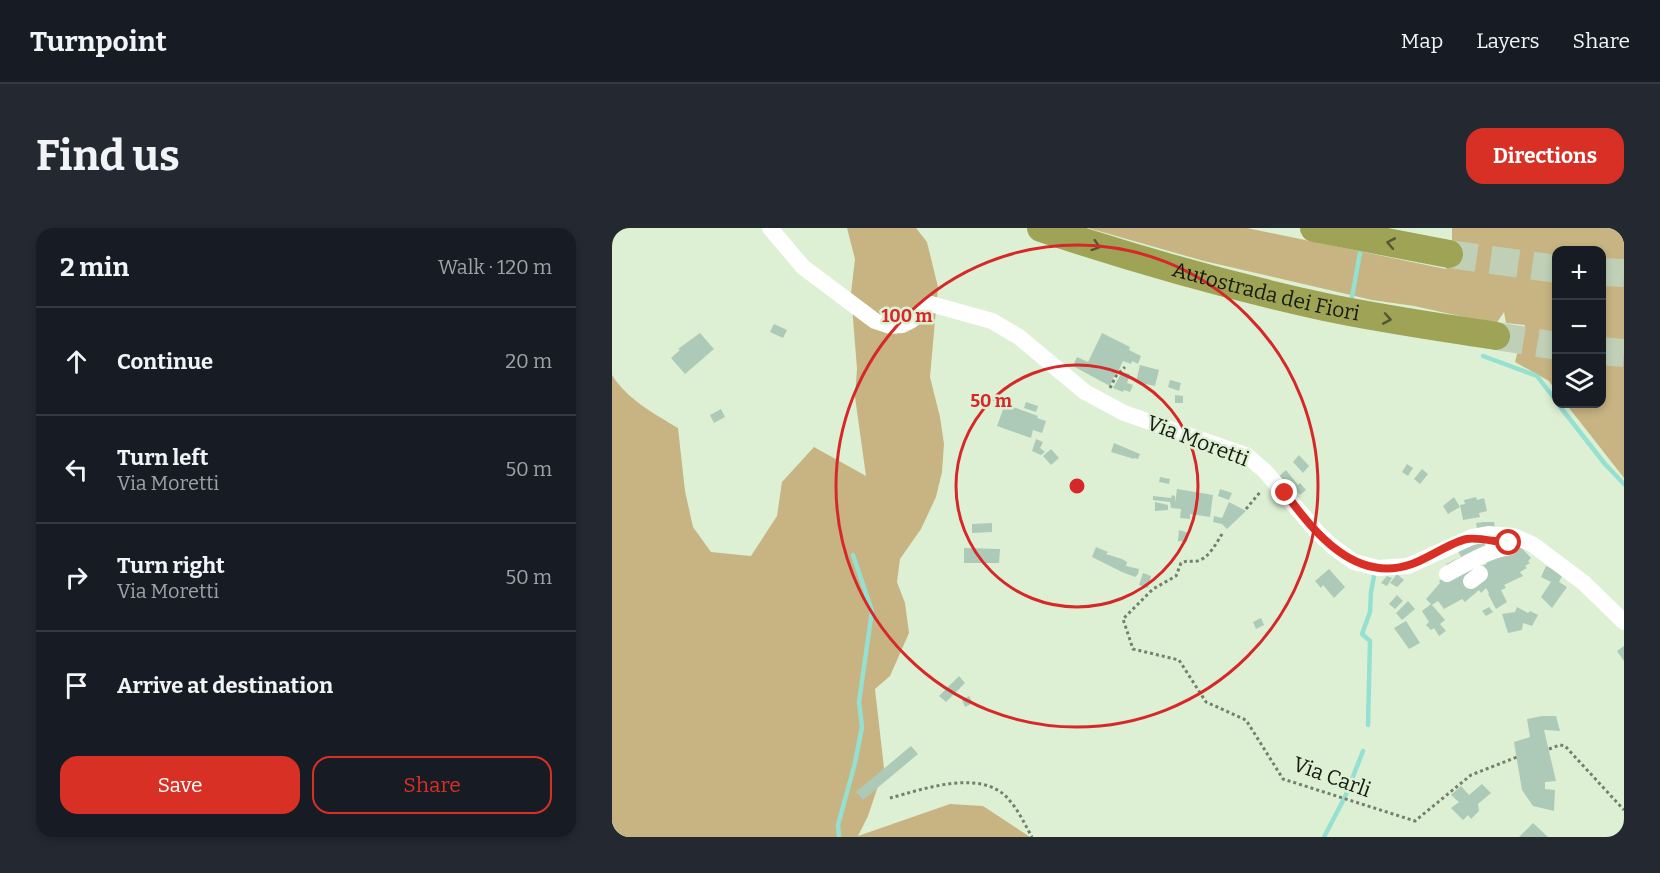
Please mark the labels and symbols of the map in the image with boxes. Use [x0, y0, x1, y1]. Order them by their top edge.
one-way arrow [1387, 237, 1397, 250]
one-way arrow [1090, 239, 1101, 252]
street label: Autostrada dei Fiori [1169, 256, 1362, 327]
text: 100 m [881, 305, 933, 327]
one-way arrow [1382, 312, 1392, 325]
text: 50 m [970, 390, 1012, 412]
street label: Via Moretti [1143, 410, 1253, 472]
centre of rings [1067, 476, 1087, 496]
route end [1271, 479, 1297, 505]
route start [1495, 529, 1521, 555]
street label: Via Carli [1289, 751, 1375, 803]

